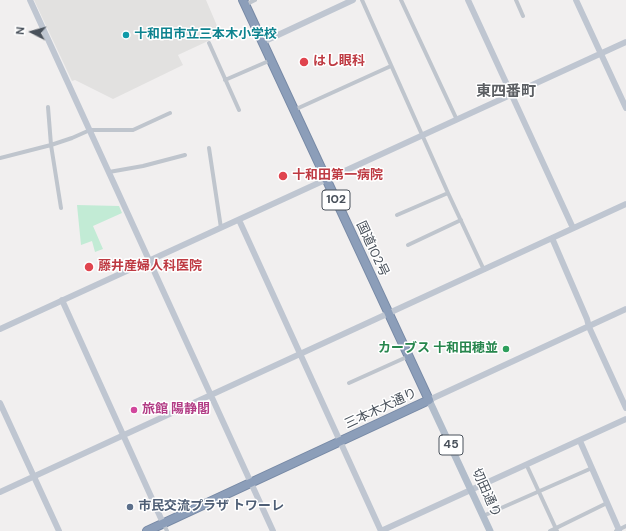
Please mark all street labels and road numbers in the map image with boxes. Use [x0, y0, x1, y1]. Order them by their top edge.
road number: 102 [322, 190, 350, 210]
street label: 国道102号 [352, 219, 392, 279]
street label: 三本木大通り [342, 385, 420, 433]
road number: 45 [439, 435, 463, 455]
street label: 切田通り [468, 466, 504, 520]

